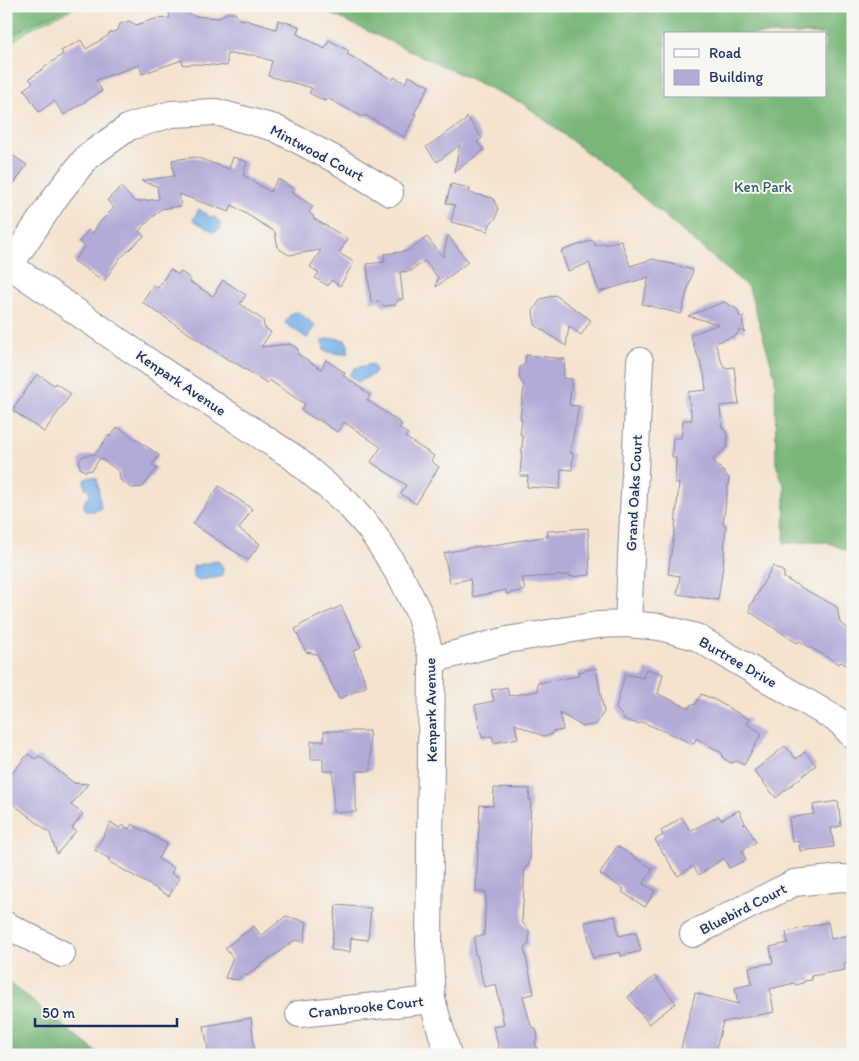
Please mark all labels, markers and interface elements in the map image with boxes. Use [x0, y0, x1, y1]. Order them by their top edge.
legend [664, 32, 826, 98]
text: Road [709, 44, 742, 62]
text: Building [709, 68, 763, 86]
street label: Mintwood Court [267, 121, 367, 185]
park label: Ken Park [734, 178, 792, 196]
street label: Kenpark Avenue [133, 346, 229, 420]
street label: Grand Oaks Court [622, 434, 646, 552]
street label: Burtree Drive [696, 632, 780, 692]
street label: Kenpark Avenue [421, 658, 441, 762]
street label: Bluebird Court [696, 879, 790, 939]
street label: Cranbrooke Court [308, 992, 425, 1022]
scale bar [35, 996, 178, 1028]
text: 50 m [42, 1004, 75, 1022]

